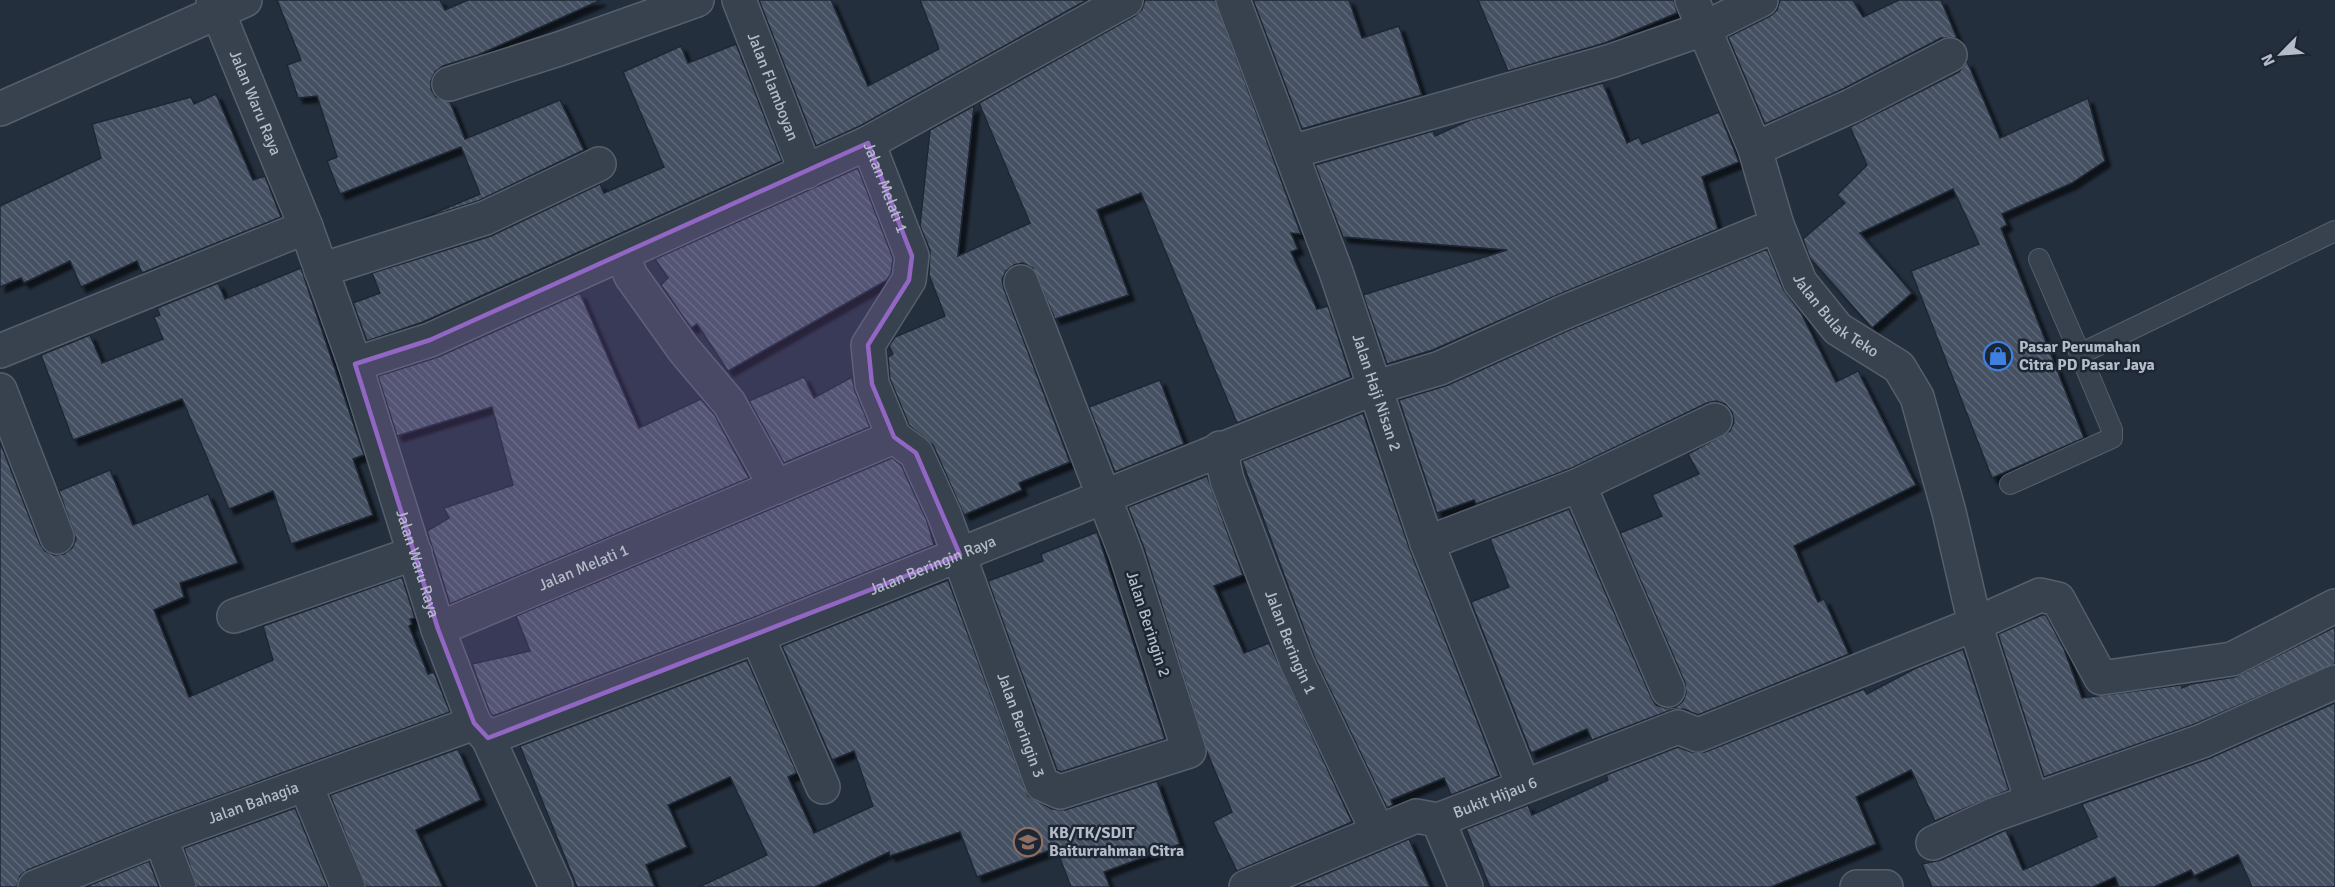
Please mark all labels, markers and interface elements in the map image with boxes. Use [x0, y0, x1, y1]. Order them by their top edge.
north arrow [2251, 24, 2311, 84]
street label: Jalan Flamboyan [743, 30, 803, 144]
street label: Jalan Waru Raya [225, 47, 286, 158]
text: N [2257, 51, 2280, 69]
street label: Jalan Melati 1 [859, 139, 912, 236]
street label: Jalan Bulak Teko [1788, 272, 1882, 362]
street label: Jalan Haji Nisan 2 [1347, 331, 1405, 454]
place label: Pasar Perumahan Citra PD Pasar Jaya [2019, 337, 2155, 375]
shop icon: Pasar Perumahan Citra PD Pasar Jaya [1982, 340, 2014, 372]
street label: Jalan Waru Raya [391, 507, 444, 620]
street label: Jalan Beringin Raya [866, 531, 999, 600]
street label: Jalan Melati 1 [536, 540, 632, 596]
street label: Jalan Beringin 2 [1121, 568, 1175, 680]
street label: Jalan Beringin 1 [1260, 588, 1321, 698]
street label: Jalan Beringin 3 [992, 670, 1049, 781]
street label: Bukit Hijau 6 [1450, 773, 1540, 823]
street label: Jalan Bahagia [205, 777, 302, 829]
place label: KB/TK/SDIT Baiturrahman Citra [1049, 823, 1184, 861]
school or university icon: KB/TK/SDIT Baiturrahman Citra [1012, 826, 1044, 858]

